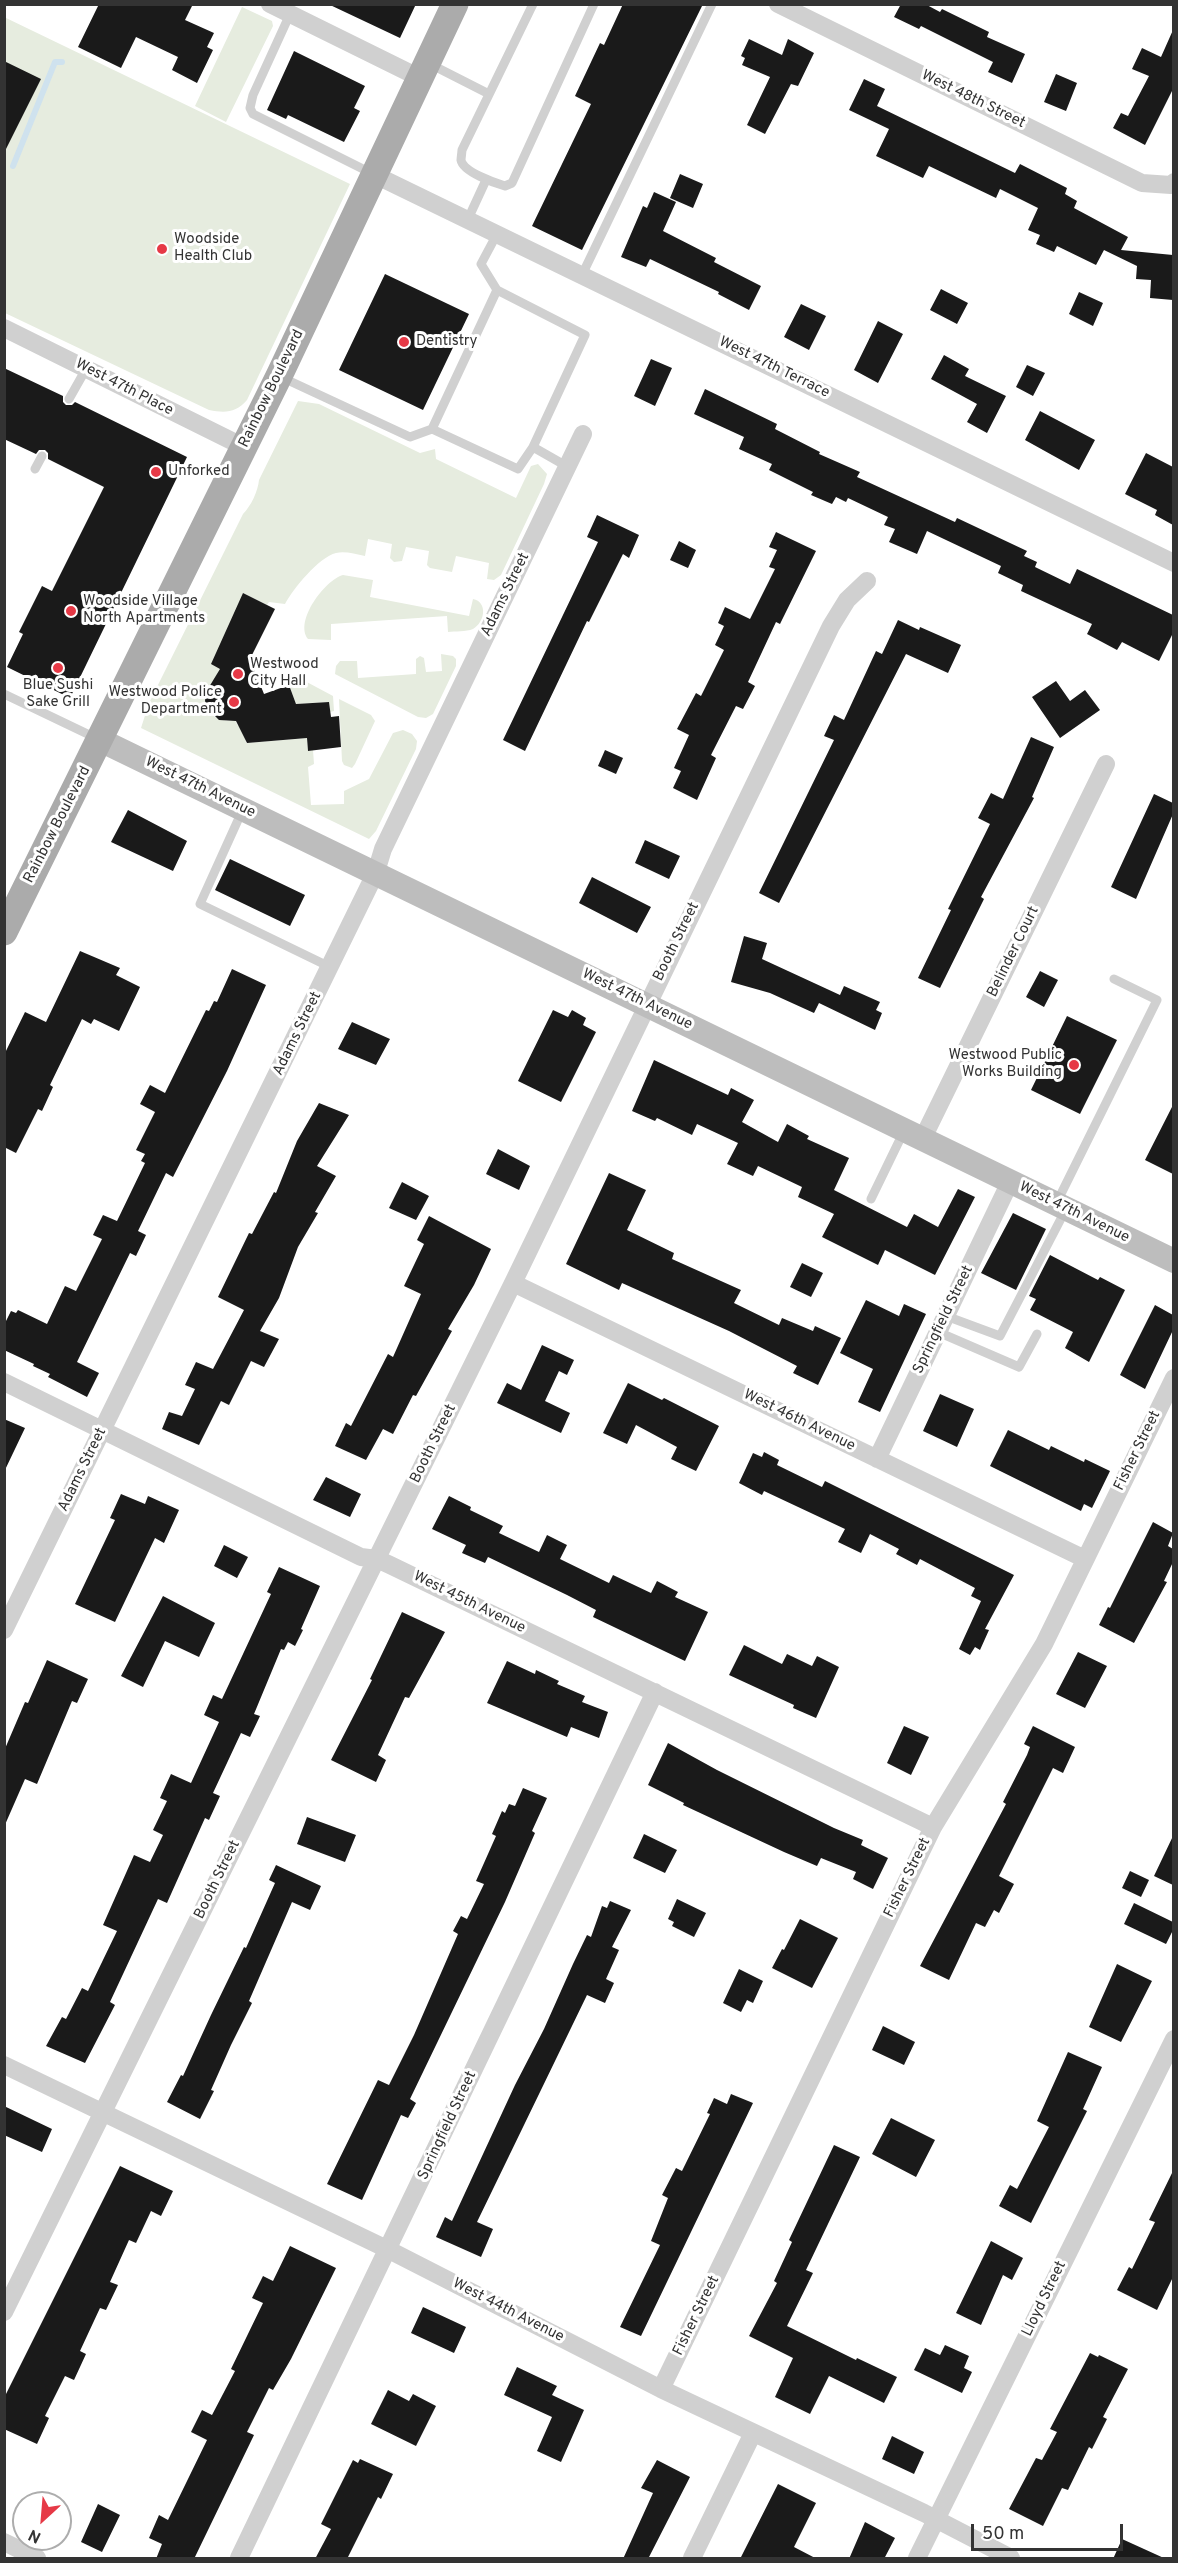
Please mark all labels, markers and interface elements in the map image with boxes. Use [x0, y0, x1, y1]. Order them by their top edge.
street label: West 48th Street [918, 67, 1028, 133]
place label: Woodside Health Club [174, 231, 252, 266]
marker: Woodside Health Club [155, 242, 169, 256]
street label: Rainbow Boulevard [236, 327, 308, 451]
place label: Dentistry [416, 333, 478, 351]
street label: West 47th Terrace [716, 333, 832, 403]
marker: Dentistry [397, 335, 411, 349]
street label: West 47th Place [72, 356, 176, 420]
place label: Unforked [168, 463, 230, 481]
marker: Unforked [149, 465, 163, 479]
street label: Adams Street [478, 550, 534, 640]
place label: Woodside Village North Apartments [83, 593, 205, 628]
marker: Woodside Village North Apartments [64, 604, 78, 618]
place label: Westwood City Hall [250, 656, 319, 691]
marker: Blue Sushi Sake Grill [51, 661, 65, 675]
marker: Westwood City Hall [231, 667, 245, 681]
place label: Blue Sushi Sake Grill [23, 677, 93, 712]
place label: Westwood Police Department [108, 684, 222, 719]
marker: Westwood Police Department [227, 695, 241, 709]
street label: West 47th Avenue [142, 754, 258, 822]
street label: Rainbow Boulevard [21, 763, 95, 887]
street label: Booth Street [650, 900, 704, 984]
street label: Belinder Court [984, 904, 1044, 1000]
street label: West 47th Avenue [579, 966, 695, 1034]
street label: Adams Street [270, 989, 326, 1079]
place label: Westwood Public Works Building [948, 1047, 1062, 1082]
marker: Westwood Public Works Building [1067, 1058, 1081, 1072]
street label: West 47th Avenue [1016, 1179, 1132, 1247]
street label: Springfield Street [910, 1263, 978, 1377]
street label: West 46th Avenue [740, 1386, 858, 1456]
street label: Booth Street [407, 1402, 461, 1486]
street label: Fisher Street [1111, 1408, 1165, 1494]
street label: Adams Street [55, 1425, 111, 1515]
street label: West 45th Avenue [410, 1568, 528, 1638]
street label: Fisher Street [881, 1835, 935, 1921]
street label: Booth Street [191, 1838, 245, 1922]
street label: Springfield Street [415, 2069, 481, 2183]
street label: Lloyd Street [1019, 2258, 1071, 2340]
street label: Fisher Street [670, 2273, 724, 2359]
street label: West 44th Avenue [449, 2275, 567, 2347]
north arrow [12, 2491, 72, 2551]
scale bar [974, 2512, 1126, 2550]
text: 50 m [982, 2523, 1024, 2546]
text: N [25, 2524, 45, 2547]

